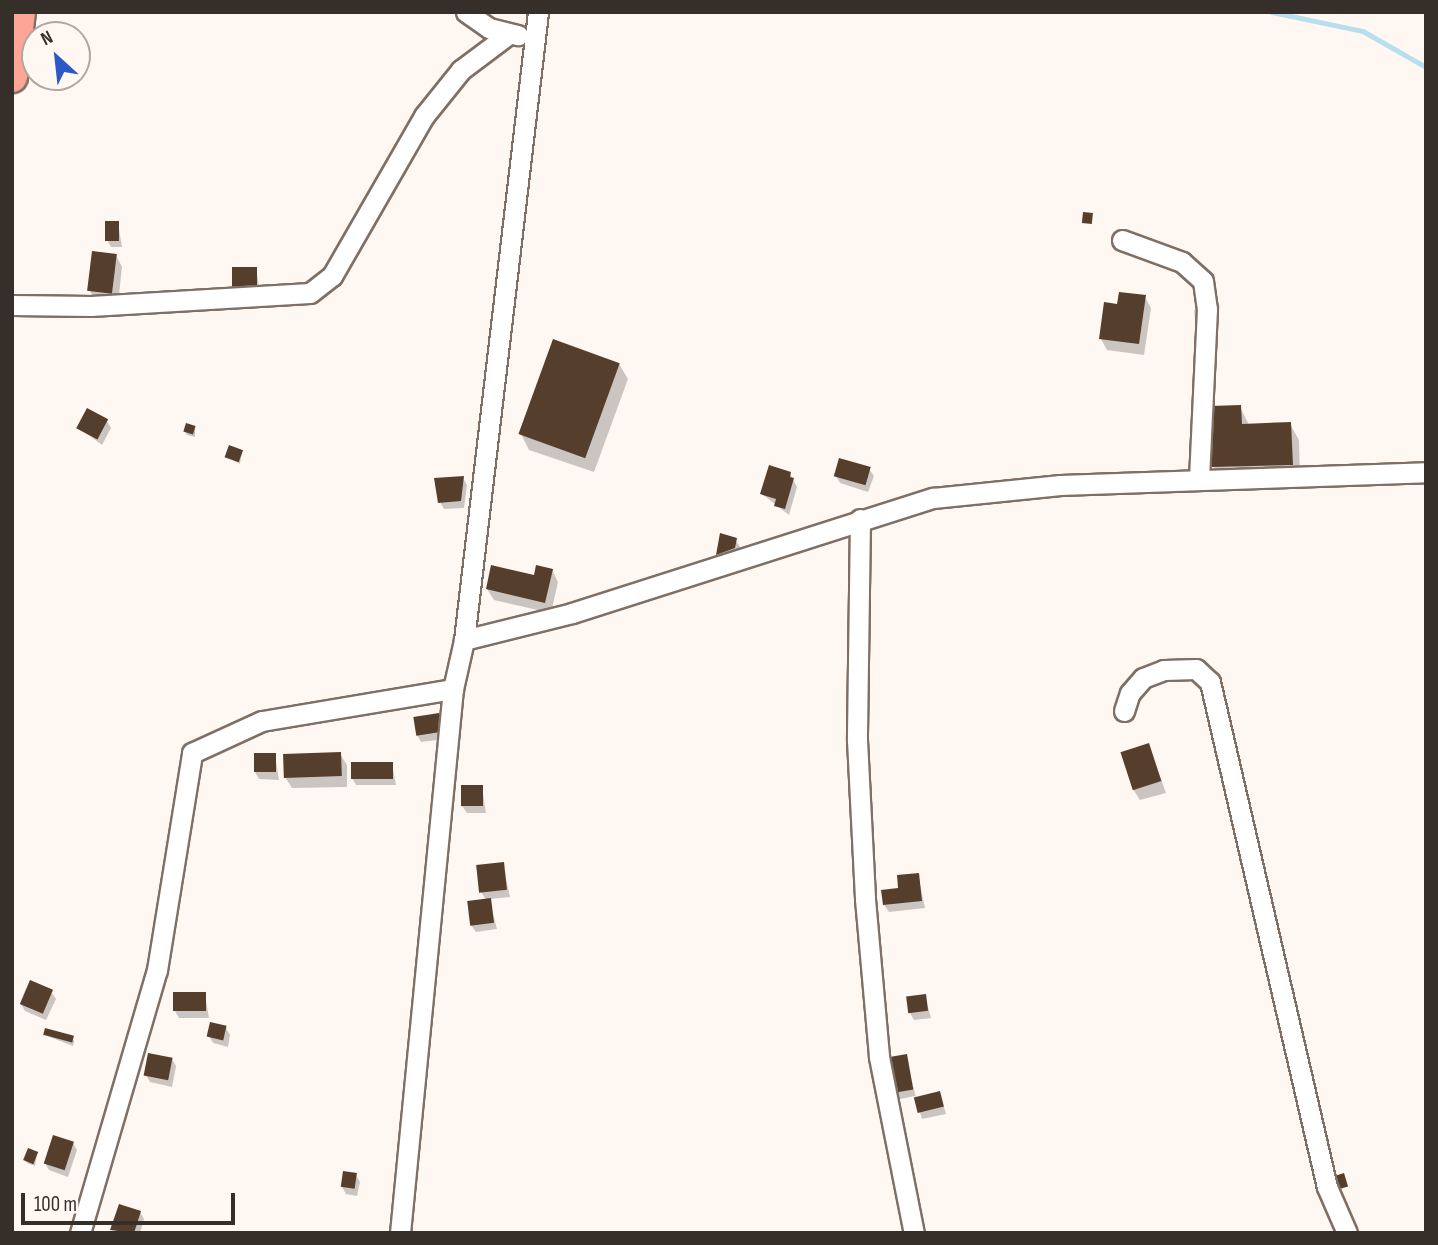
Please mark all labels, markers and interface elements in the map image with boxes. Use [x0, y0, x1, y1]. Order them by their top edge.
north arrow [21, 21, 91, 91]
text: N [37, 26, 57, 51]
scale bar [24, 1178, 238, 1222]
text: 100 m [34, 1192, 77, 1217]

